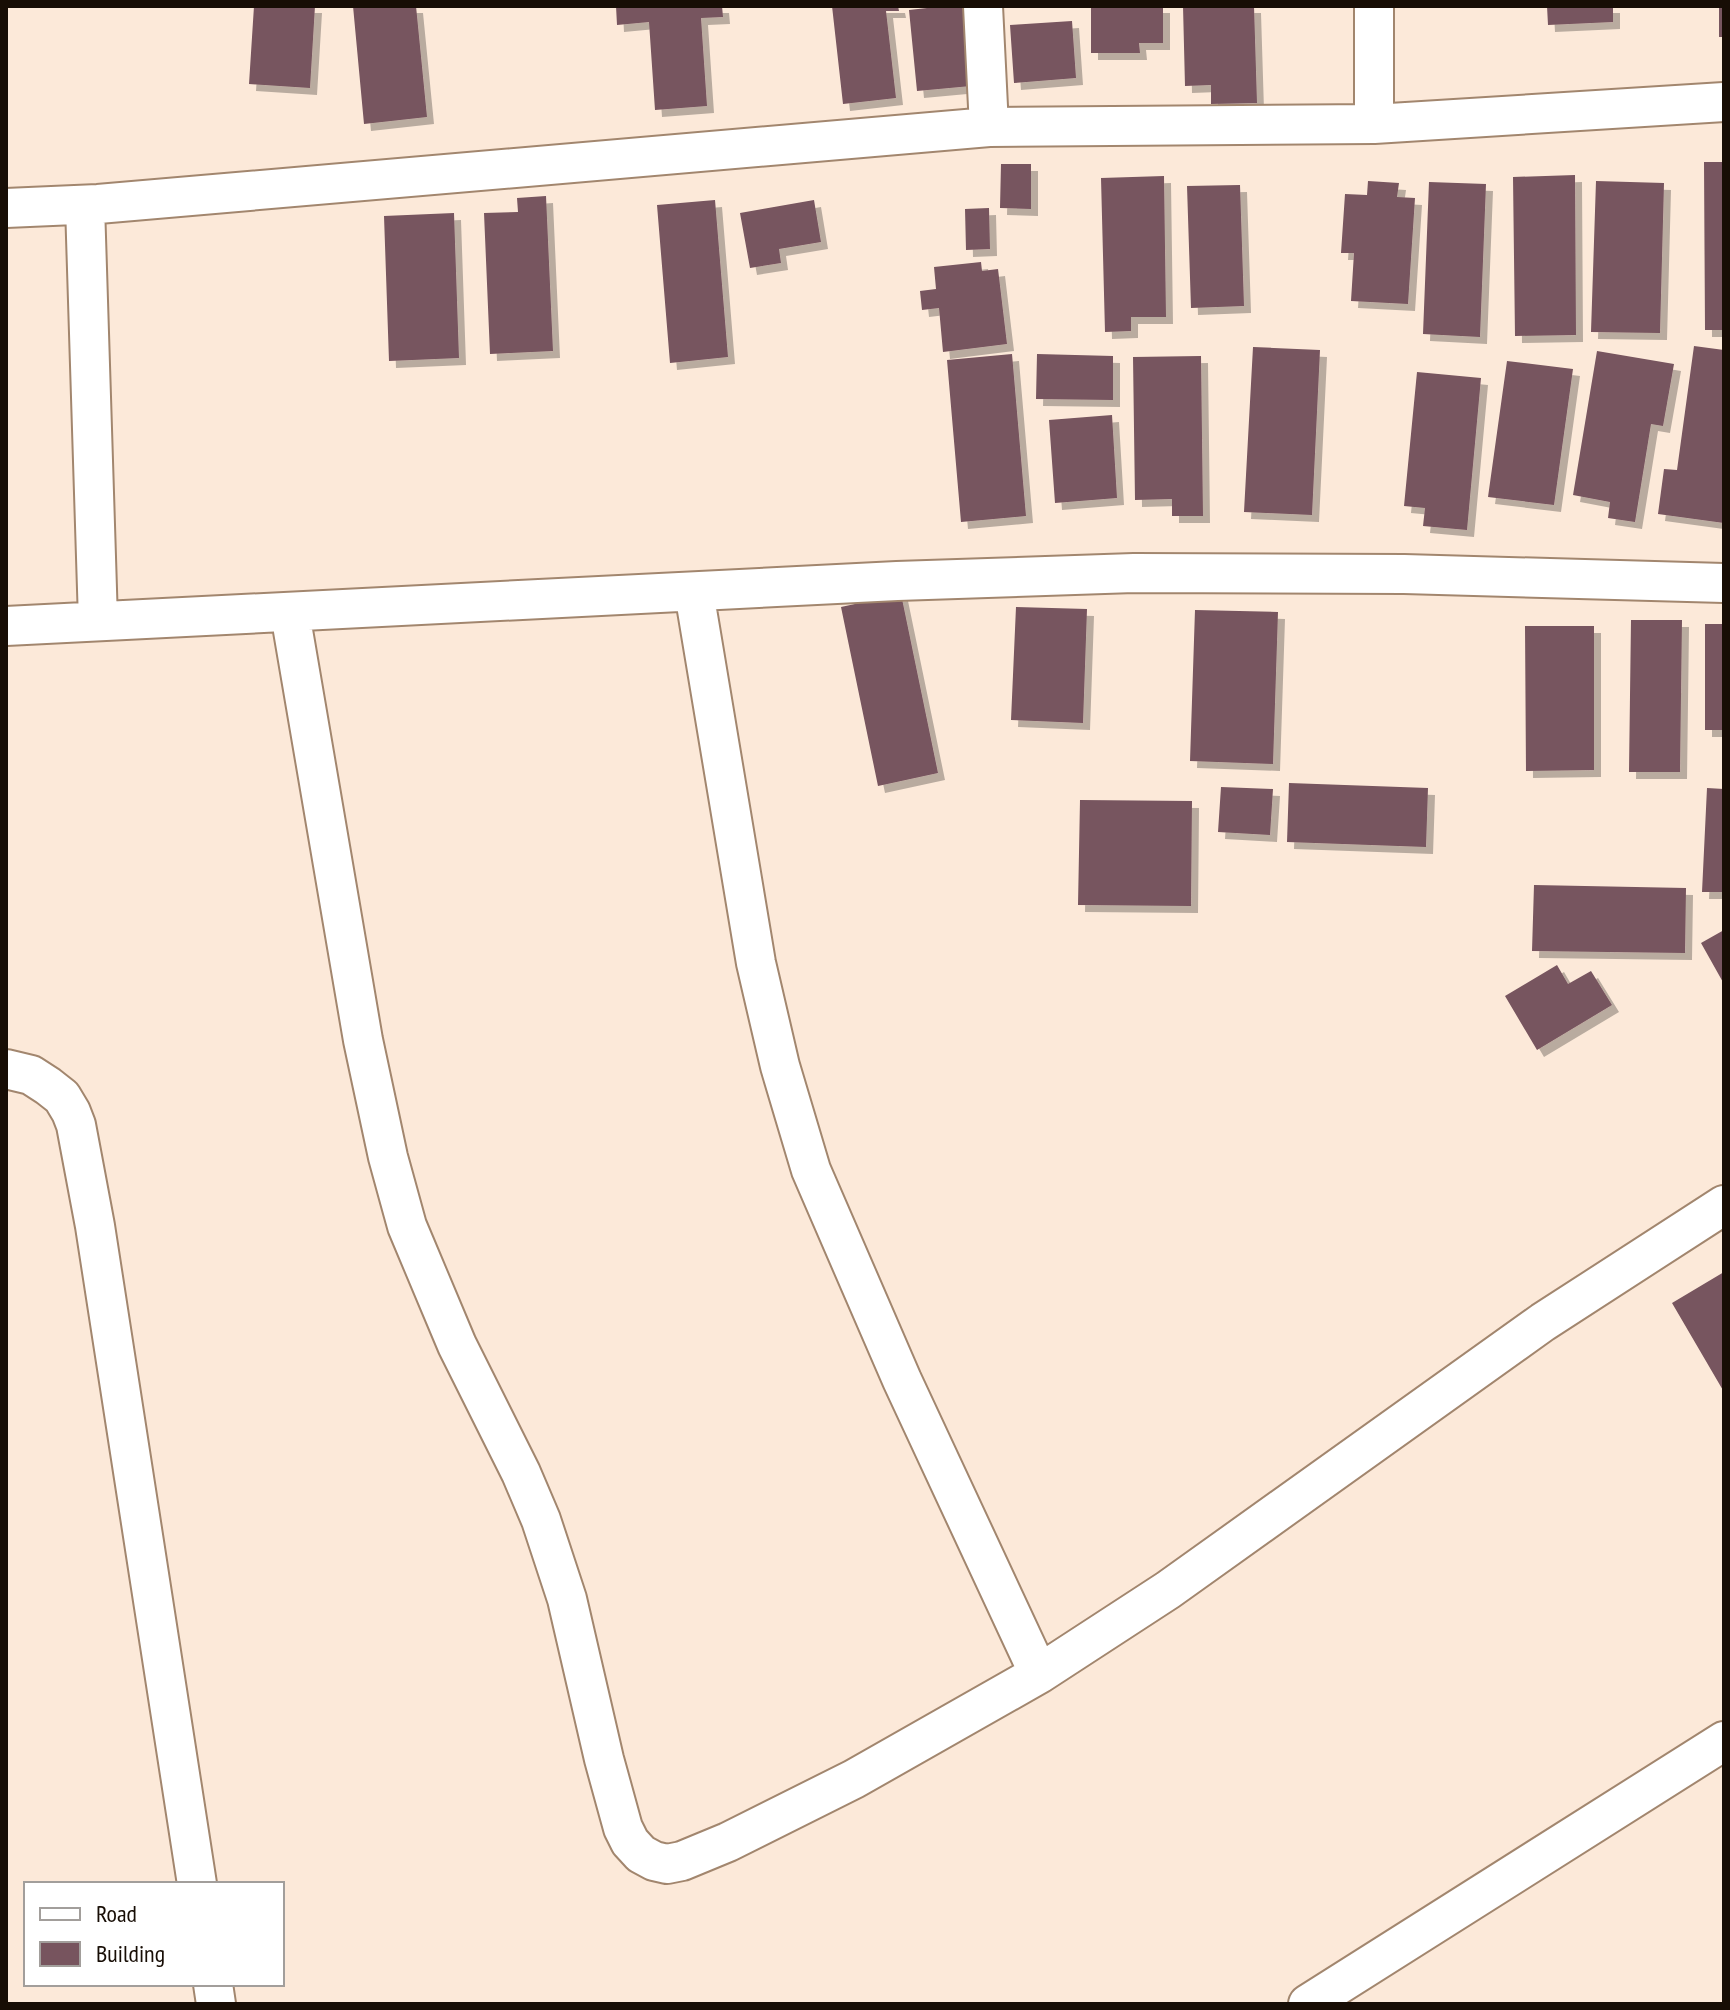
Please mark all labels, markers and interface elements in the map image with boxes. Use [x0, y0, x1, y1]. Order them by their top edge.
legend [24, 1882, 284, 1986]
text: Road [96, 1898, 137, 1929]
text: Building [96, 1938, 165, 1969]

